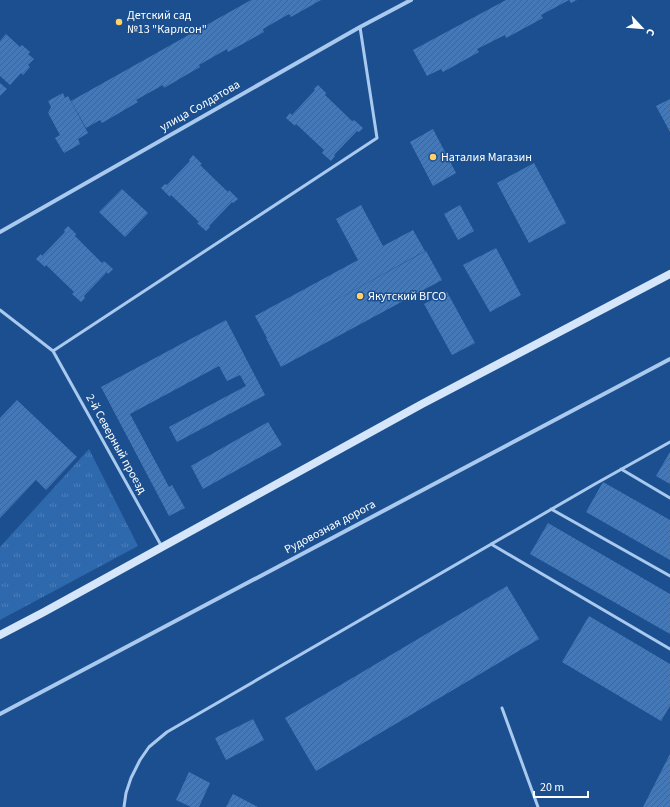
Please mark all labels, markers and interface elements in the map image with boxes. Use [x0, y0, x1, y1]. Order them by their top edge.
place label: Детский сад №13 "Карлсон" [127, 7, 207, 38]
north arrow [622, 8, 662, 48]
marker: Детский сад №13 "Карлсон" [114, 17, 124, 27]
text: С [642, 26, 659, 39]
street label: улица Солдатова [157, 76, 243, 136]
place label: Наталия Магазин [441, 149, 532, 166]
marker: Наталия Магазин [428, 152, 438, 162]
place label: Якутский ВГСО [368, 288, 446, 305]
marker: Якутский ВГСО [355, 291, 365, 301]
street label: 2-й Северный проезд [81, 391, 151, 498]
street label: Рудовозная дорога [281, 496, 379, 558]
scale bar [534, 773, 588, 799]
text: 20 m [540, 779, 564, 796]

